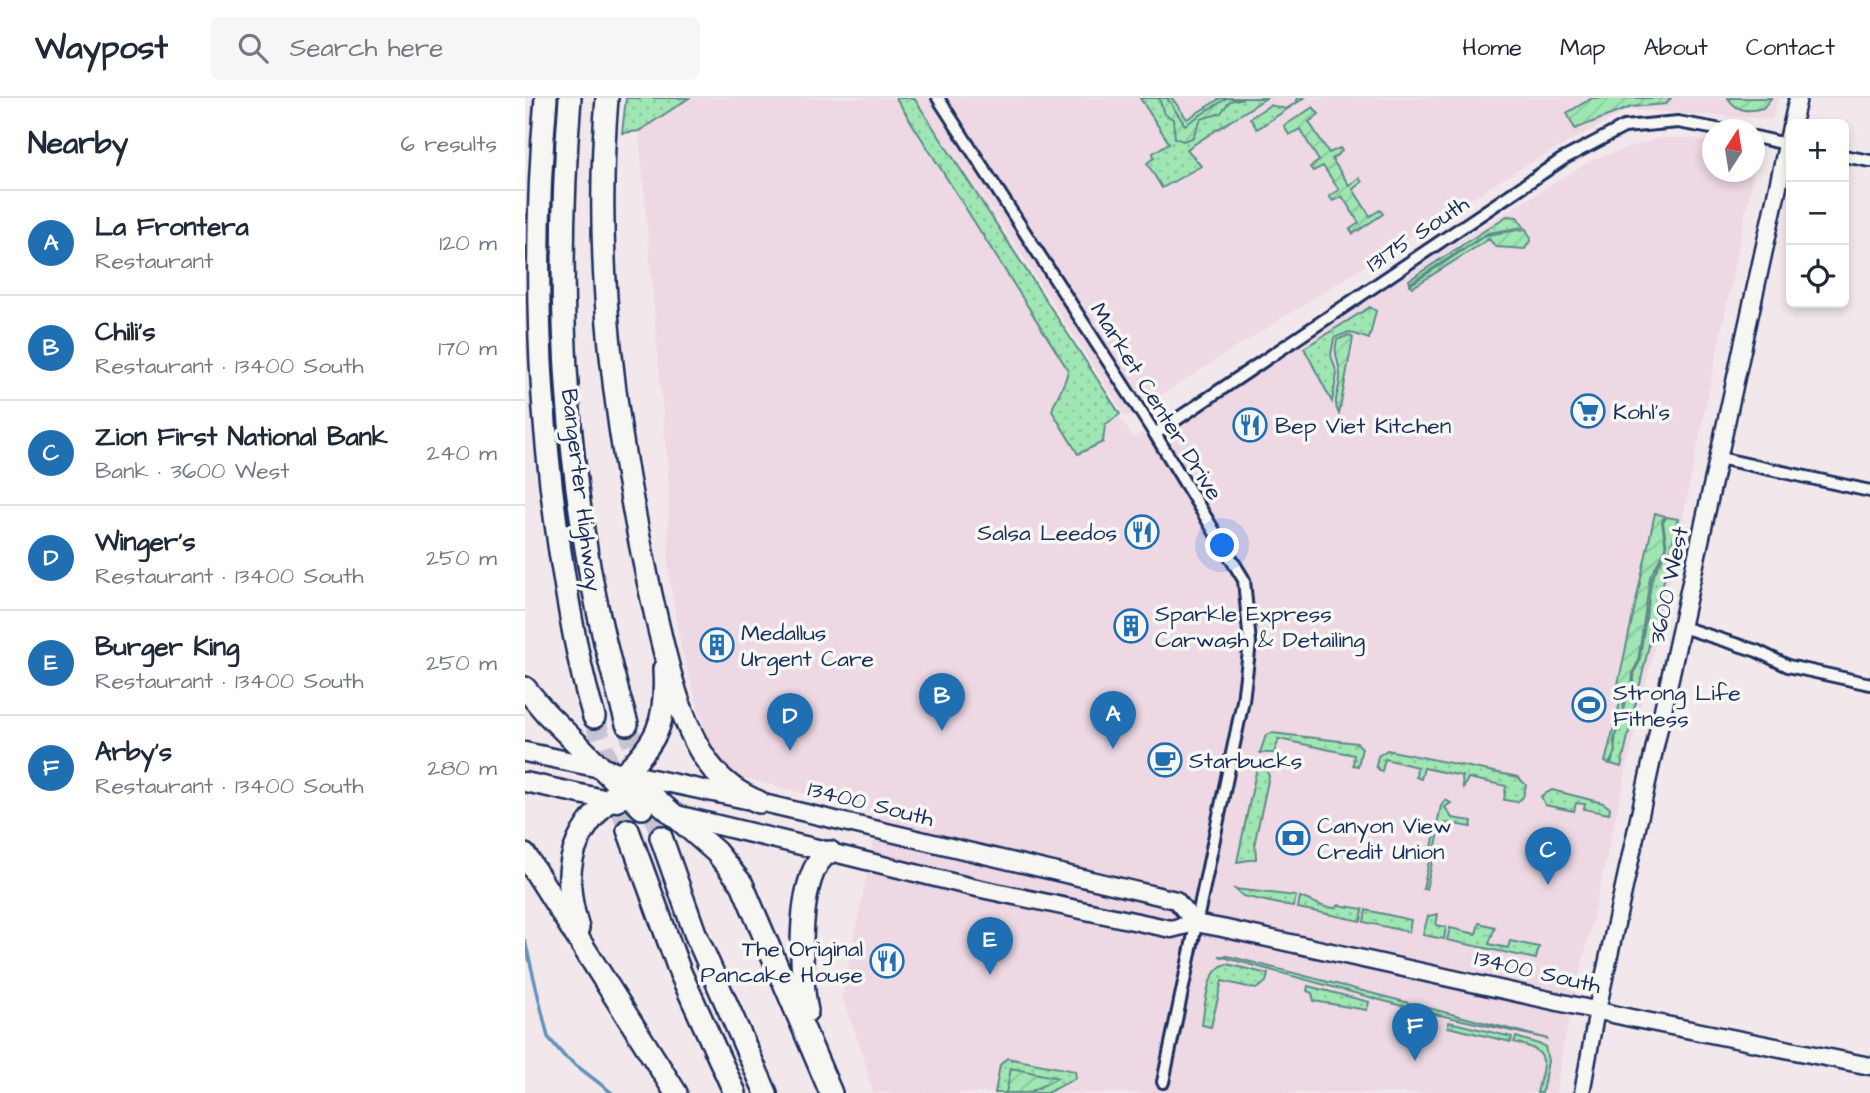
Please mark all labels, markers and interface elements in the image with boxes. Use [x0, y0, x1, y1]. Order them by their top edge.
search box [210, 17, 700, 80]
text: Waypost [35, 25, 168, 71]
icon: search [234, 29, 272, 67]
text: Search here [290, 30, 443, 66]
text: Home [1462, 31, 1522, 65]
text: Map [1560, 31, 1605, 65]
text: About [1643, 31, 1708, 65]
text: Contact [1746, 31, 1835, 65]
north arrow [1702, 119, 1765, 182]
map controls [1786, 119, 1849, 308]
button: + [1786, 119, 1849, 182]
text: Nearby [28, 123, 128, 165]
text: 6 results [401, 128, 497, 160]
button: − [1786, 182, 1849, 245]
street label: 13175 South [1360, 187, 1476, 280]
text: La Frontera [95, 209, 249, 245]
text: A [44, 227, 58, 259]
text: 120 m [439, 227, 497, 259]
text: Restaurant [95, 245, 213, 277]
button: locate [1786, 245, 1849, 308]
street label: Market Center Drive [1082, 296, 1230, 507]
text: Chili's [95, 314, 156, 350]
text: B [43, 332, 59, 364]
text: 170 m [438, 332, 497, 364]
text: Restaurant · 13400 South [95, 350, 364, 382]
street label: Bangerter Highway [552, 387, 609, 594]
supermarket icon: Kohl's [1569, 392, 1607, 430]
place label: Kohl's [1613, 396, 1670, 428]
restaurant icon: Bep Viet Kitchen [1231, 406, 1269, 444]
place label: Bep Viet Kitchen [1275, 410, 1451, 442]
text: Zion First National Bank [95, 419, 388, 455]
text: C [43, 437, 59, 469]
text: 240 m [427, 437, 497, 469]
text: Bank · 3600 West [95, 455, 290, 487]
restaurant icon: Salsa Leedos [1123, 513, 1161, 551]
place label: Salsa Leedos [977, 517, 1117, 549]
street label: 3600 West [1641, 523, 1697, 647]
text: Winger's [95, 524, 195, 560]
your location [1205, 528, 1239, 562]
text: D [44, 542, 58, 574]
text: 250 m [426, 542, 497, 574]
text: Restaurant · 13400 South [95, 560, 364, 592]
place label: Sparkle Express Carwash & Detailing [1155, 598, 1365, 657]
building icon: Sparkle Express Carwash & Detailing [1112, 607, 1150, 645]
place label: Medallus Urgent Care [741, 617, 874, 676]
building icon: Medallus Urgent Care [698, 626, 736, 664]
text: Burger King [95, 629, 239, 665]
text: E [44, 647, 58, 679]
text: 250 m [426, 647, 497, 679]
text: Restaurant · 13400 South [95, 665, 364, 697]
pin: B [919, 673, 965, 731]
place label: Strong Life Fitness [1613, 677, 1741, 735]
sports icon: Strong Life Fitness [1570, 686, 1608, 724]
pin: A [1090, 691, 1136, 749]
pin: D [767, 693, 813, 751]
text: Arby's [95, 734, 172, 770]
cafe icon: Starbucks [1146, 741, 1184, 779]
place label: Starbucks [1189, 745, 1302, 777]
text: F [43, 752, 59, 784]
text: 280 m [427, 752, 497, 784]
text: Restaurant · 13400 South [95, 770, 364, 802]
street label: 13400 South [804, 773, 938, 835]
place label: Canyon View Credit Union [1317, 810, 1452, 868]
bank icon: Canyon View Credit Union [1274, 819, 1312, 857]
pin: C [1525, 827, 1571, 885]
pin: E [967, 917, 1013, 975]
place label: The Original Pancake House [701, 933, 863, 991]
restaurant icon: The Original Pancake House [868, 942, 906, 980]
street label: 13400 South [1472, 942, 1605, 1002]
pin: F [1392, 1003, 1438, 1061]

